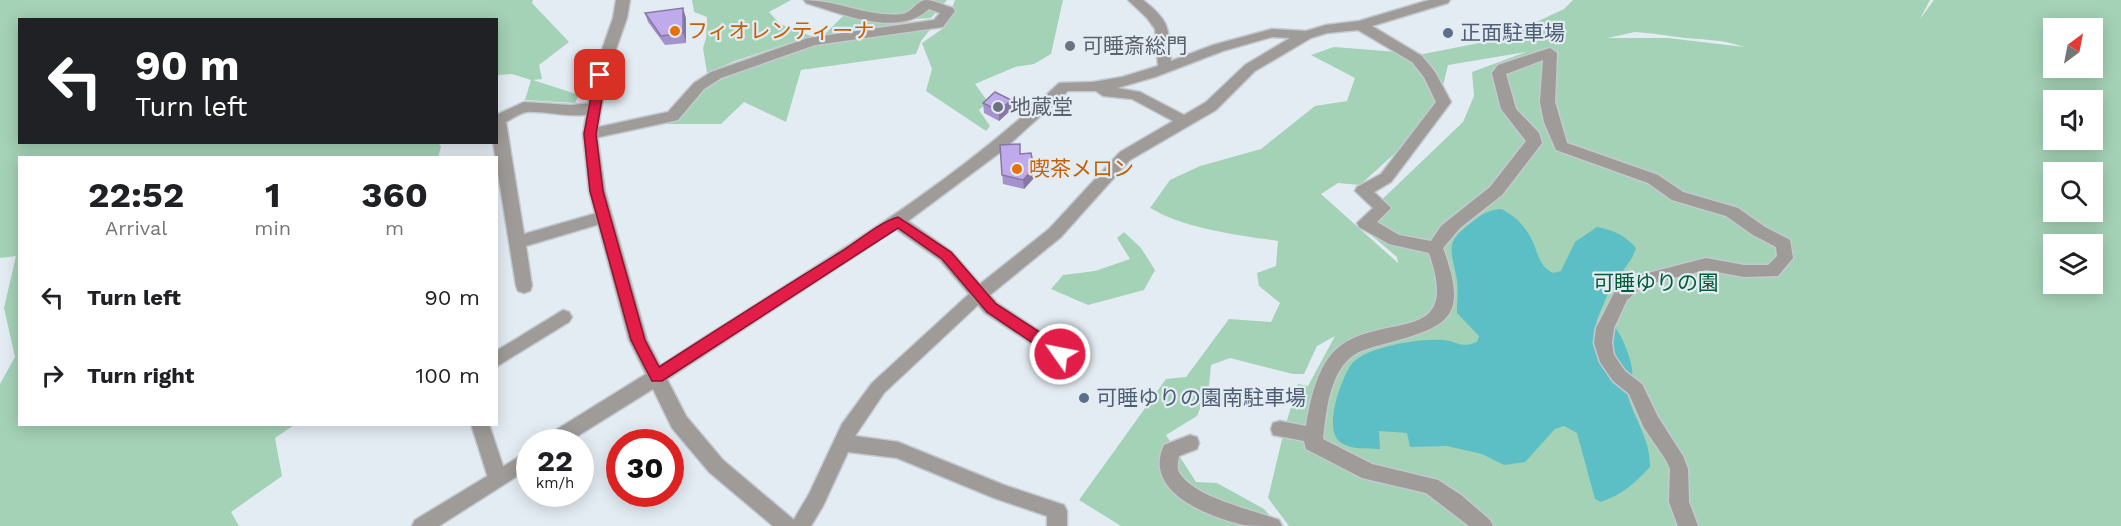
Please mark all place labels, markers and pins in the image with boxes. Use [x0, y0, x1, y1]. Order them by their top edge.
place label: フィオレンティーナ [687, 18, 874, 43]
place label: 正面駐車場 [1460, 20, 1565, 45]
marker: フィオレンティーナ [668, 24, 682, 38]
marker: 正面駐車場 [1441, 26, 1455, 40]
place label: 可睡斎総門 [1082, 33, 1187, 58]
marker: 可睡斎総門 [1063, 39, 1077, 53]
pin [574, 49, 625, 100]
place label: 地蔵堂 [1010, 94, 1073, 119]
marker: 地蔵堂 [991, 100, 1005, 114]
place label: 喫茶メロン [1029, 156, 1134, 181]
marker: 喫茶メロン [1010, 162, 1024, 176]
place label: 可睡ゆりの園南駐車場 [1096, 385, 1306, 410]
marker: 可睡ゆりの園南駐車場 [1077, 391, 1091, 405]

